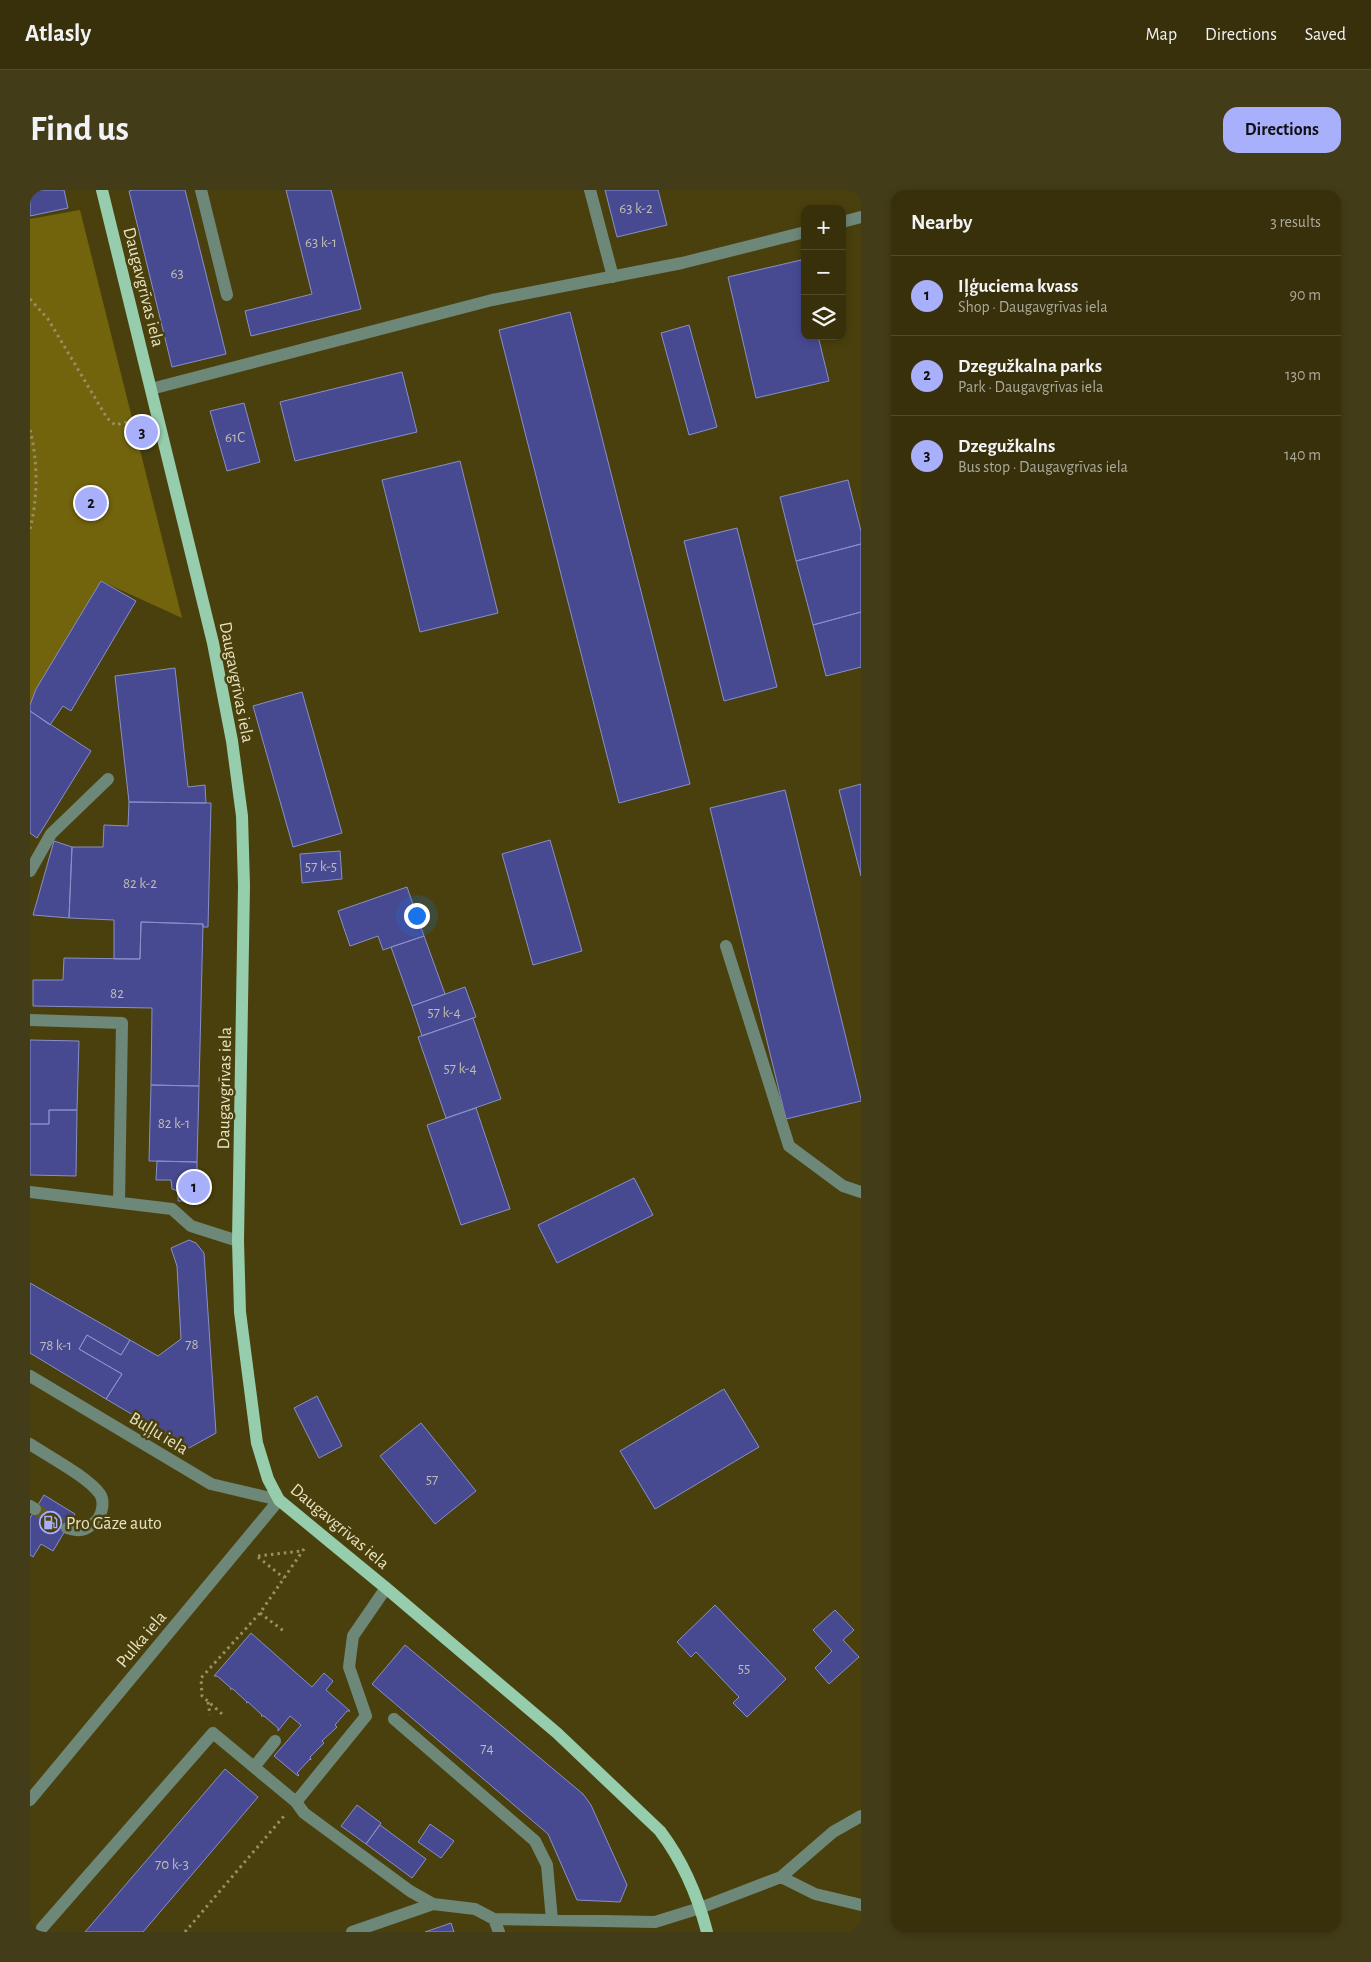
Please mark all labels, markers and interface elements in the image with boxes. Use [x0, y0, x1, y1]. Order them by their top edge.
text: Atlasly [25, 22, 91, 46]
text: Map [1146, 26, 1177, 44]
text: Directions [1205, 26, 1277, 44]
text: Saved [1305, 26, 1346, 44]
button: Directions [1223, 107, 1341, 153]
text: Find us [30, 112, 129, 147]
house number: 63 k-2 [619, 201, 653, 216]
map controls [801, 205, 846, 340]
button: + [801, 205, 846, 250]
text: Nearby [911, 212, 972, 233]
text: 3 results [1270, 214, 1321, 230]
street label: Daugavgrīvas iela [119, 226, 167, 349]
house number: 63 k-1 [305, 235, 337, 250]
button: − [801, 250, 846, 295]
house number: 63 [170, 266, 184, 281]
text: Iļģuciema kvass [958, 277, 1078, 296]
text: 1 [924, 287, 930, 303]
text: 90 m [1290, 287, 1321, 303]
button: layers [801, 295, 846, 340]
text: Shop · Daugavgrīvas iela [958, 299, 1108, 315]
text: Dzegužkalna parks [958, 357, 1102, 376]
text: 2 [923, 367, 931, 383]
text: 130 m [1285, 367, 1321, 383]
text: Park · Daugavgrīvas iela [958, 379, 1104, 395]
pin: 3 [126, 413, 158, 451]
house number: 61C [225, 430, 245, 445]
text: Dzegužkalns [958, 437, 1055, 456]
text: 3 [924, 447, 930, 463]
text: 140 m [1284, 447, 1321, 463]
text: Bus stop · Daugavgrīvas iela [958, 459, 1128, 475]
pin: 2 [75, 484, 107, 522]
street label: Daugavgrīvas iela [215, 620, 257, 744]
house number: 57 k-5 [305, 859, 337, 874]
house number: 82 k-2 [123, 876, 157, 891]
your location [404, 903, 430, 929]
house number: 82 [110, 986, 124, 1001]
house number: 57 k-4 [427, 1005, 461, 1020]
street label: Daugavgrīvas iela [215, 1027, 235, 1149]
house number: 57 k-4 [443, 1061, 477, 1076]
house number: 82 k-1 [158, 1116, 190, 1131]
pin: 1 [178, 1168, 210, 1206]
house number: 78 [185, 1337, 199, 1352]
house number: 78 k-1 [40, 1338, 72, 1353]
street label: Buļļu iela [125, 1409, 191, 1459]
house number: 57 [426, 1472, 438, 1487]
street label: Daugavgrīvas iela [287, 1480, 392, 1573]
fuel station icon: Pro Gāze auto [38, 1511, 62, 1535]
place label: Pro Gāze auto [66, 1515, 162, 1533]
street label: Pulka iela [113, 1608, 170, 1671]
house number: 55 [738, 1661, 750, 1676]
house number: 74 [480, 1741, 494, 1756]
house number: 70 k-3 [155, 1857, 189, 1872]

